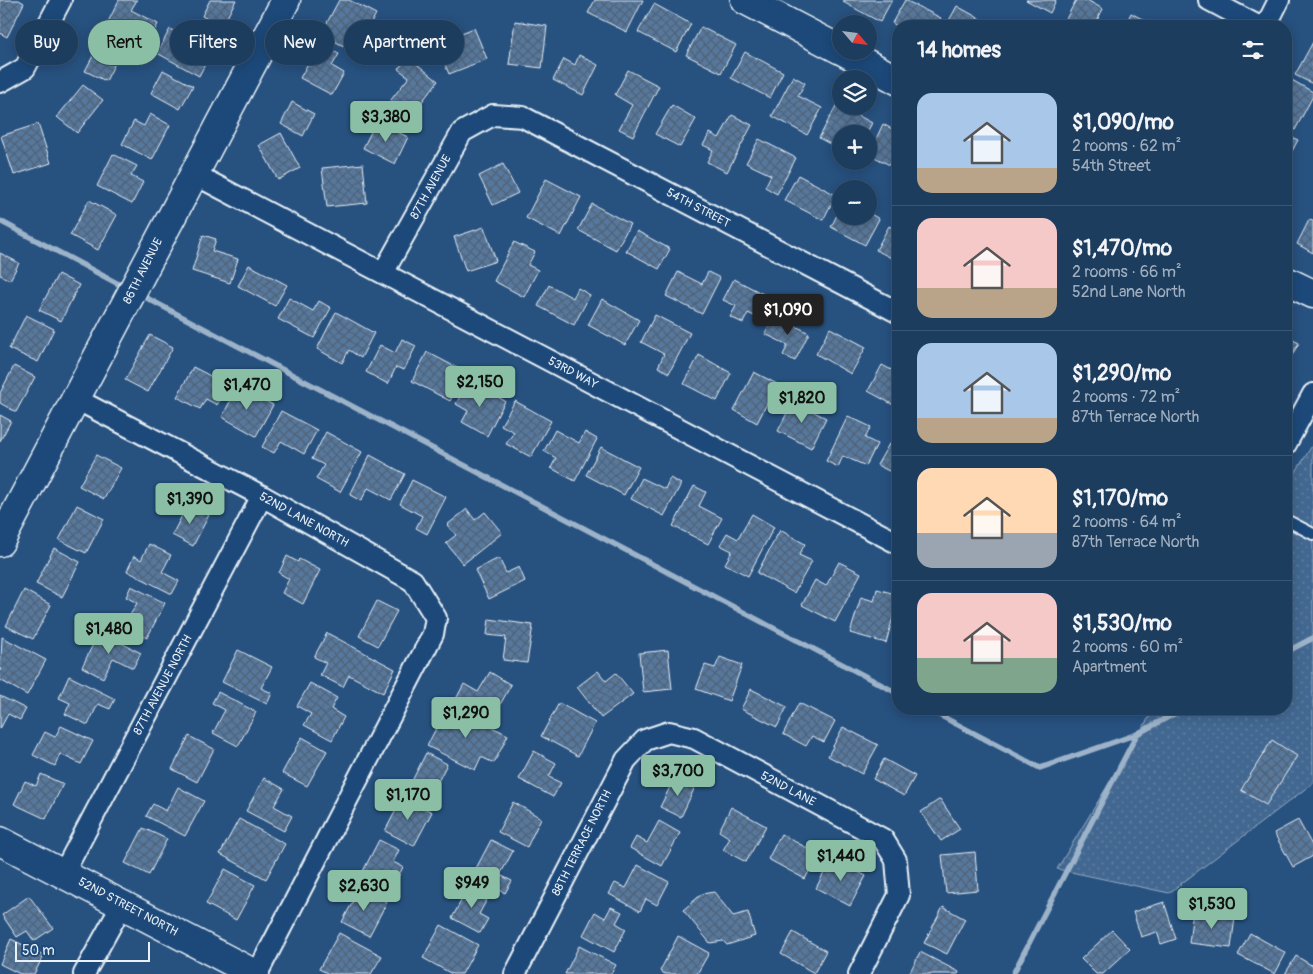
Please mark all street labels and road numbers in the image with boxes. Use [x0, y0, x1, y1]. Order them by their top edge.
street label: 87TH AVENUE [407, 152, 455, 222]
street label: 54TH STREET [664, 185, 733, 231]
street label: 86TH AVENUE [120, 235, 166, 307]
street label: 53RD WAY [545, 354, 601, 392]
street label: 52ND LANE NORTH [257, 489, 352, 551]
street label: 87TH AVENUE NORTH [130, 632, 196, 738]
street label: 52ND LANE [758, 768, 818, 810]
street label: 88TH TERRACE NORTH [549, 787, 615, 898]
street label: 52ND STREET NORTH [76, 874, 181, 940]

